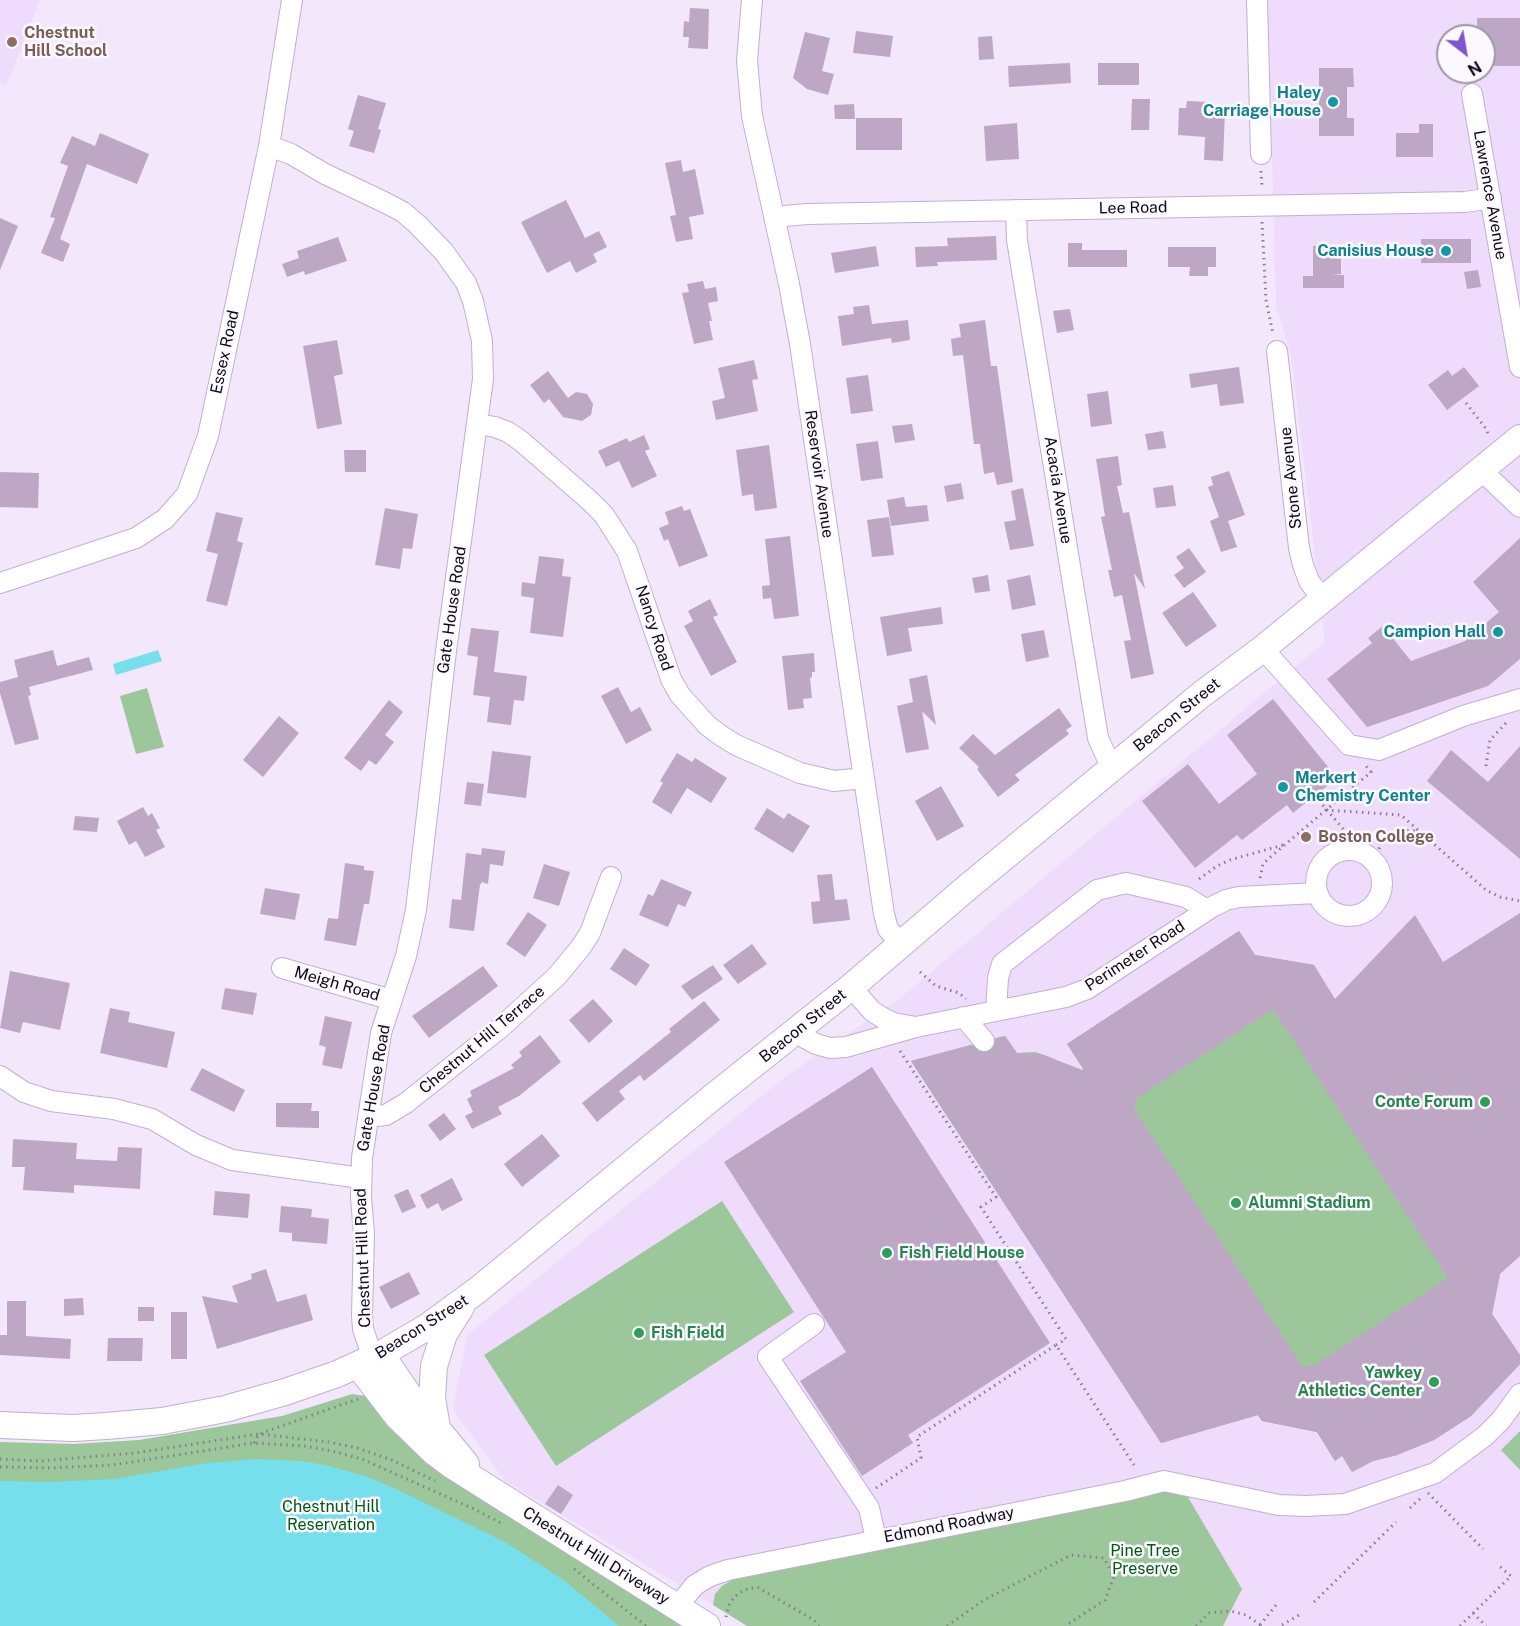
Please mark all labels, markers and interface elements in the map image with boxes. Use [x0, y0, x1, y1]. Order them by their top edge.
place label: Chestnut Hill School [24, 23, 107, 61]
north arrow [1436, 24, 1496, 84]
marker: Chestnut Hill School [5, 35, 19, 49]
text: N [1464, 57, 1485, 80]
place label: Haley Carriage House [1203, 83, 1321, 121]
marker: Haley Carriage House [1326, 95, 1340, 109]
street label: Lawrence Avenue [1469, 129, 1511, 261]
street label: Lee Road [1098, 198, 1168, 218]
place label: Canisius House [1317, 241, 1434, 261]
marker: Canisius House [1439, 244, 1453, 258]
street label: Essex Road [207, 308, 243, 396]
street label: Reservoir Avenue [800, 409, 838, 539]
street label: Stone Avenue [1276, 426, 1306, 530]
street label: Acacia Avenue [1040, 435, 1076, 545]
street label: Gate House Road [434, 545, 470, 675]
street label: Nancy Road [631, 583, 677, 673]
place label: Campion Hall [1383, 622, 1486, 642]
marker: Campion Hall [1491, 625, 1505, 639]
street label: Beacon Street [1130, 674, 1224, 756]
place label: Merkert Chemistry Center [1295, 768, 1430, 806]
marker: Merkert Chemistry Center [1276, 780, 1290, 794]
place label: Boston College [1318, 827, 1434, 847]
marker: Boston College [1299, 830, 1313, 844]
street label: Perimeter Road [1082, 917, 1188, 995]
street label: Meigh Road [292, 963, 382, 1005]
street label: Chestnut Hill Terrace [415, 982, 549, 1098]
street label: Beacon Street [756, 985, 850, 1067]
street label: Gate House Road [353, 1023, 395, 1153]
place label: Conte Forum [1375, 1092, 1473, 1112]
marker: Conte Forum [1478, 1095, 1492, 1109]
street label: Chestnut Hill Road [351, 1188, 375, 1328]
place label: Alumni Stadium [1248, 1193, 1371, 1213]
marker: Alumni Stadium [1229, 1196, 1243, 1210]
place label: Fish Field House [899, 1243, 1024, 1263]
marker: Fish Field House [880, 1246, 894, 1260]
street label: Beacon Street [372, 1291, 472, 1363]
place label: Fish Field [651, 1323, 724, 1343]
marker: Fish Field [632, 1326, 646, 1340]
place label: Yawkey Athletics Center [1297, 1363, 1422, 1401]
marker: Yawkey Athletics Center [1427, 1375, 1441, 1389]
park label: Chestnut Hill Reservation [282, 1497, 380, 1535]
street label: Chestnut Hill Driveway [519, 1503, 673, 1609]
street label: Edmond Roadway [882, 1503, 1016, 1547]
park label: Pine Tree Preserve [1110, 1541, 1180, 1579]

